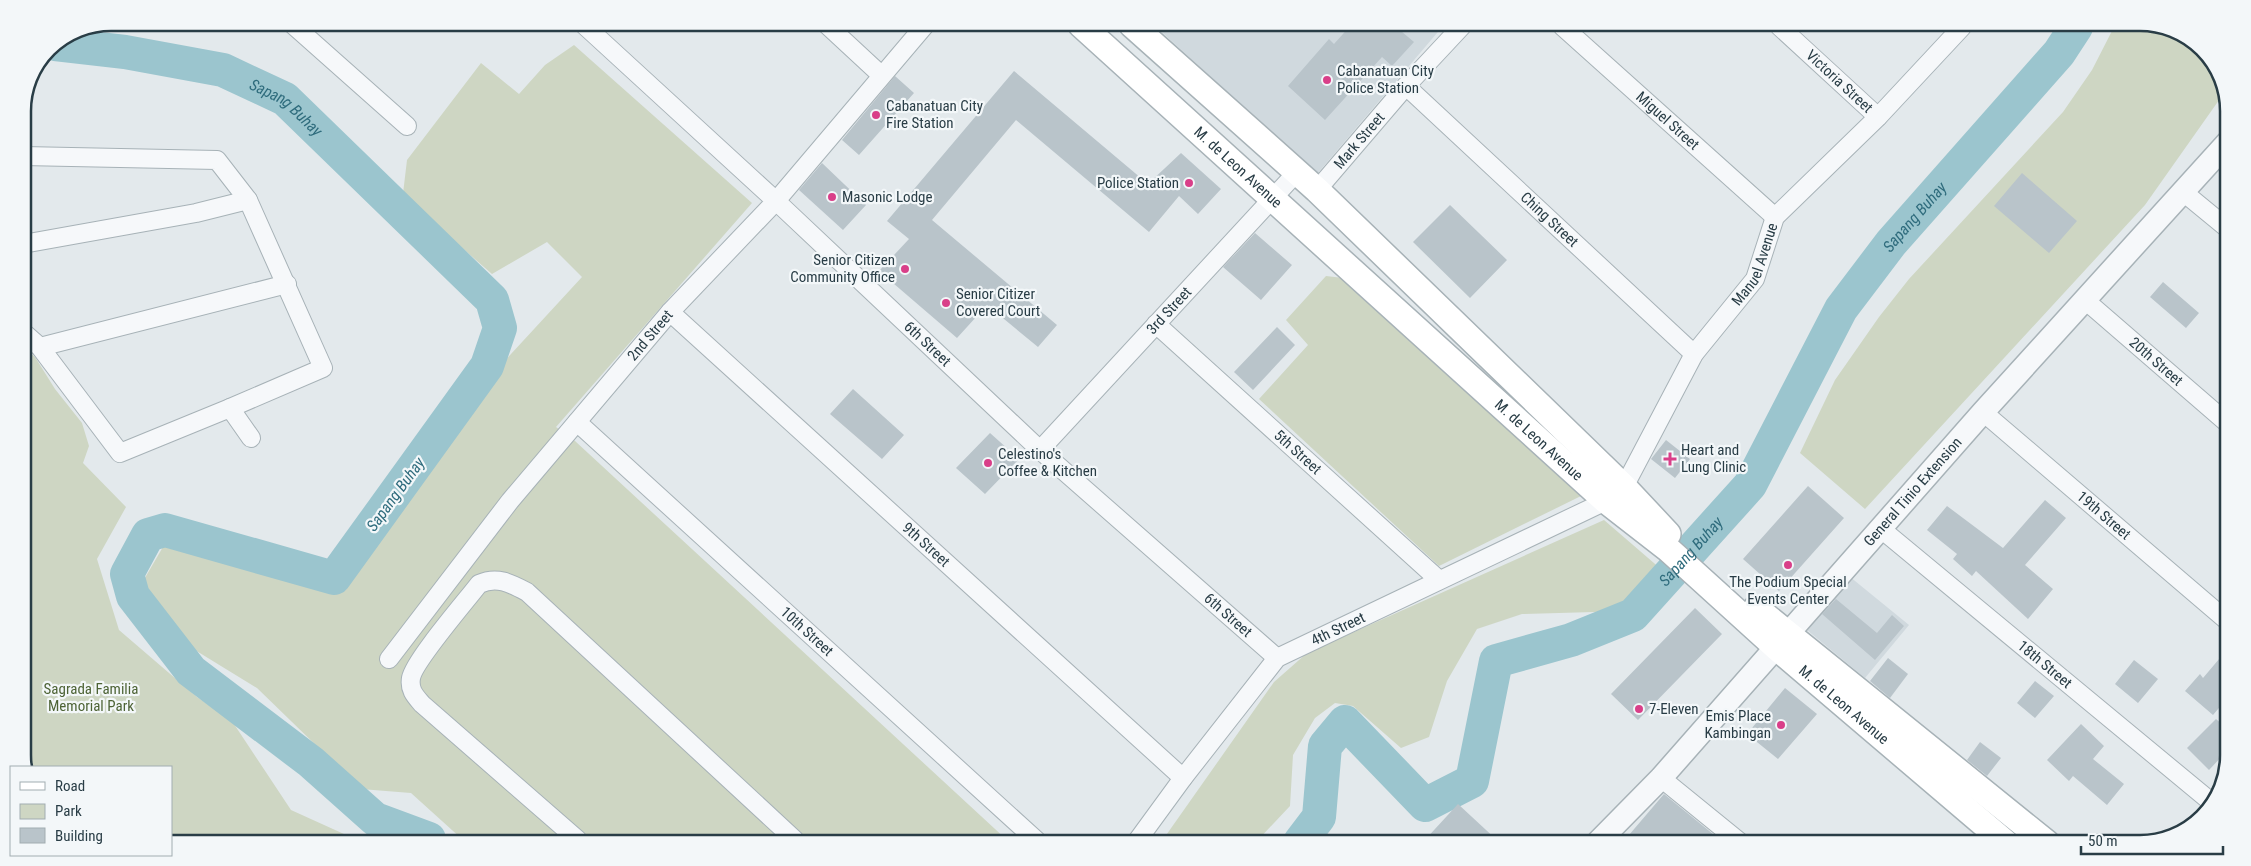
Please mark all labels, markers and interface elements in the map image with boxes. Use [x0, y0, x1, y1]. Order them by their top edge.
street label: Victoria Street [1802, 46, 1877, 117]
place label: Cabanatuan City Police Station [1337, 62, 1434, 97]
marker: Cabanatuan City Police Station [1321, 74, 1333, 86]
water label: Sapang Buhay [246, 75, 327, 141]
street label: Miguel Street [1632, 88, 1703, 154]
place label: Cabanatuan City Fire Station [886, 97, 983, 132]
marker: Cabanatuan City Fire Station [870, 109, 882, 121]
street label: Mark Street [1330, 109, 1388, 172]
street label: M. de Leon Avenue [1190, 123, 1286, 212]
place label: Police Station [1097, 174, 1179, 192]
marker: Police Station [1183, 177, 1195, 189]
water label: Sapang Buhay [1879, 178, 1951, 256]
place label: Masonic Lodge [842, 188, 933, 206]
street label: Ching Street [1517, 188, 1582, 251]
marker: Masonic Lodge [826, 191, 838, 203]
street label: Manuel Avenue [1728, 221, 1781, 309]
place label: Senior Citizen Community Office [790, 251, 895, 286]
marker: Senior Citizen Community Office [899, 263, 911, 275]
street label: 3rd Street [1143, 283, 1195, 338]
place label: Senior Citizer Covered Court [956, 285, 1040, 320]
marker: Senior Citizer Covered Court [940, 297, 952, 309]
street label: 2nd Street [624, 306, 677, 364]
street label: 6th Street [900, 317, 955, 370]
street label: 20th Street [2126, 333, 2187, 390]
street label: M. de Leon Avenue [1491, 396, 1586, 485]
street label: 5th Street [1270, 426, 1325, 478]
street label: General Tinio Extension [1860, 434, 1966, 550]
place label: Heart and Lung Clinic [1681, 441, 1746, 476]
place label: Celestino's Coffee & Kitchen [998, 445, 1097, 480]
marker: Heart and Lung Clinic [1663, 452, 1677, 466]
water label: Sapang Buhay [362, 453, 429, 535]
marker: Celestino's Coffee & Kitchen [982, 457, 994, 469]
street label: 19th Street [2073, 487, 2134, 543]
water label: Sapang Buhay [1655, 512, 1727, 590]
street label: 9th Street [899, 519, 954, 571]
marker: The Podium Special Events Center [1782, 559, 1794, 571]
place label: The Podium Special Events Center [1729, 573, 1847, 608]
street label: 6th Street [1200, 589, 1256, 641]
street label: 10th Street [777, 603, 837, 660]
street label: 4th Street [1308, 608, 1368, 649]
street label: 18th Street [2014, 637, 2076, 692]
street label: M. de Leon Avenue [1795, 662, 1892, 748]
park label: Sagrada Familia Memorial Park [44, 680, 138, 715]
place label: 7-Eleven [1649, 700, 1699, 718]
marker: 7-Eleven [1633, 703, 1645, 715]
place label: Emis Place Kambingan [1704, 707, 1771, 742]
marker: Emis Place Kambingan [1775, 719, 1787, 731]
legend [10, 766, 172, 856]
text: Road [55, 777, 85, 795]
text: Park [55, 802, 82, 820]
scale bar [2081, 824, 2224, 856]
text: Building [55, 827, 103, 845]
text: 50 m [2088, 832, 2118, 850]

